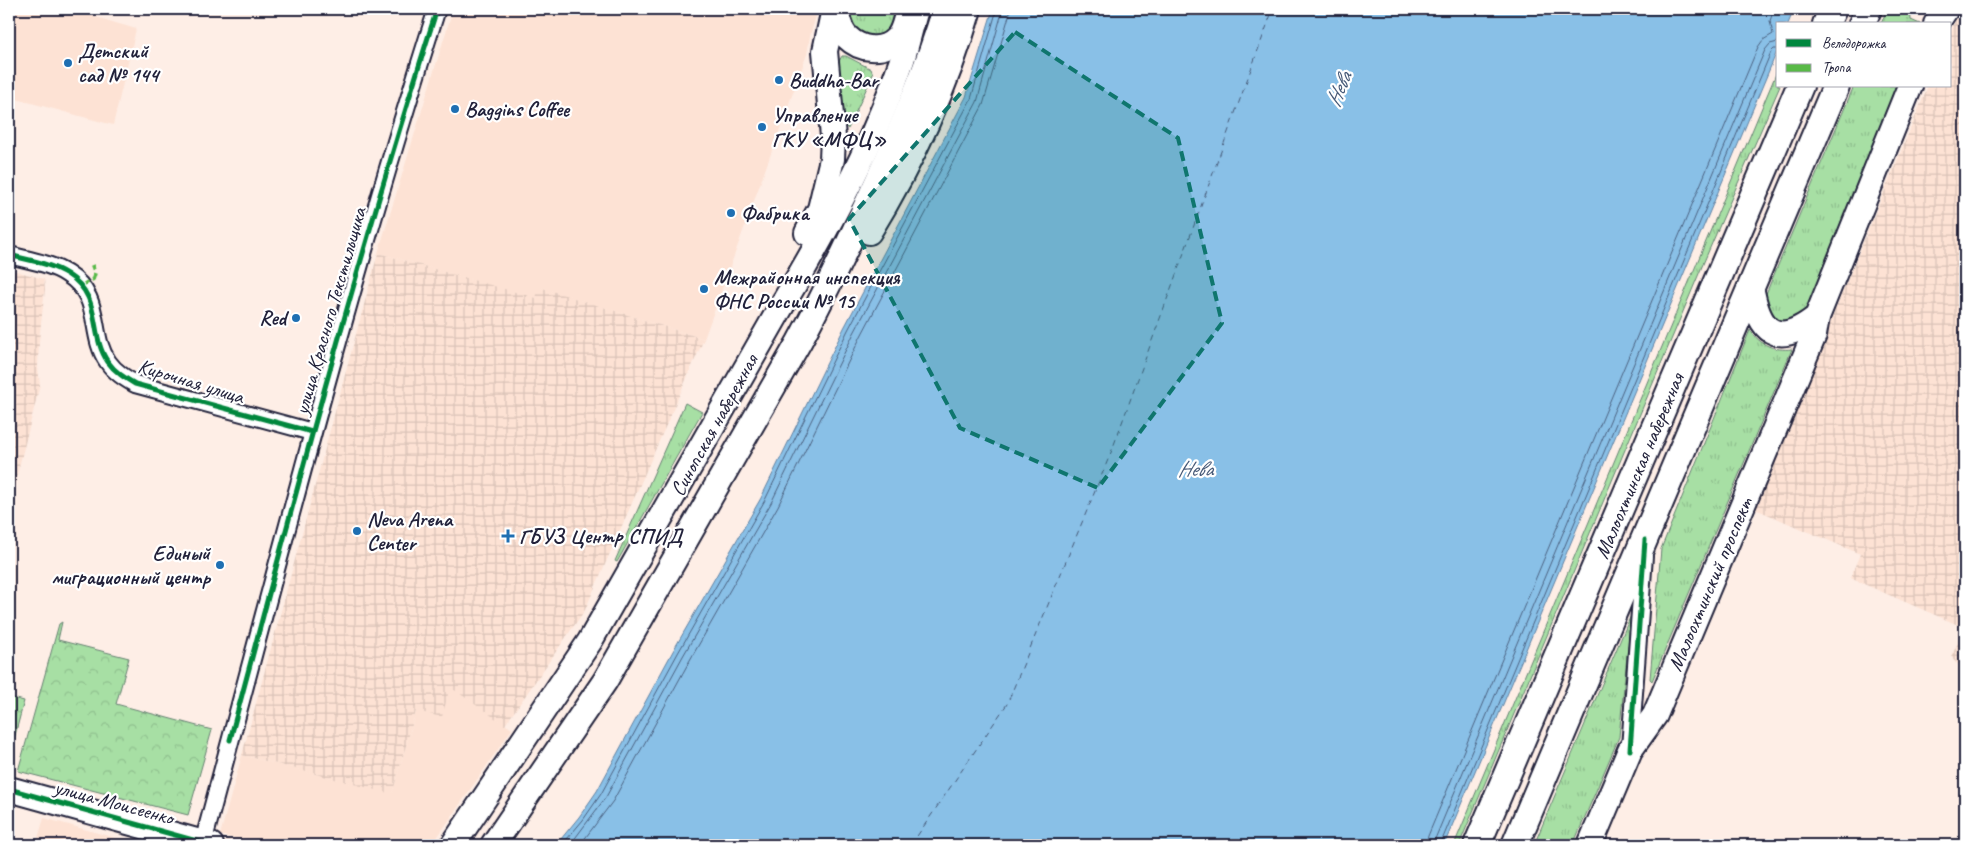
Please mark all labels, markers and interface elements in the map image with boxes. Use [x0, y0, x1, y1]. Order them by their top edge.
legend [1776, 22, 1952, 88]
text: Велодорожка [1822, 34, 1886, 53]
place label: Детский сад № 144 [78, 38, 161, 88]
marker: Детский сад № 144 [62, 57, 74, 69]
text: Тропа [1822, 58, 1851, 77]
water label: Нева [1319, 66, 1359, 111]
place label: Buddha-Bar [789, 67, 880, 93]
marker: Buddha-Bar [773, 74, 785, 86]
place label: Baggins Coffee [465, 96, 571, 122]
place label: Управление ГКУ «МФЦ» [772, 102, 886, 152]
marker: Baggins Coffee [449, 103, 461, 115]
marker: Управление ГКУ «МФЦ» [756, 121, 768, 133]
place label: Фабрика [741, 200, 810, 226]
street label: улица Красного Текстильщика [287, 203, 373, 420]
marker: Фабрика [725, 207, 737, 219]
place label: Межрайонная инспекция ФНС России № 15 [714, 264, 901, 314]
marker: Межрайонная инспекция ФНС России № 15 [698, 283, 710, 295]
place label: Red [259, 305, 290, 331]
marker: Red [290, 312, 302, 324]
street label: Синопская набережная [664, 348, 765, 500]
street label: Кирочная улица [135, 353, 249, 410]
street label: Малоохтинская набережная [1588, 368, 1690, 562]
water label: Нева [1177, 455, 1215, 483]
street label: Малоохтинский проспект [1662, 492, 1759, 675]
place label: Neva Arena Center [367, 506, 454, 556]
place label: ГБУЗ Центр СПИД [519, 523, 684, 549]
marker: Neva Arena Center [351, 525, 363, 537]
marker: ГБУЗ Центр СПИД [501, 529, 515, 543]
place label: Единый миграционный центр [51, 540, 212, 590]
marker: Единый миграционный центр [214, 559, 226, 571]
street label: улица Моисеенко [50, 773, 179, 831]

